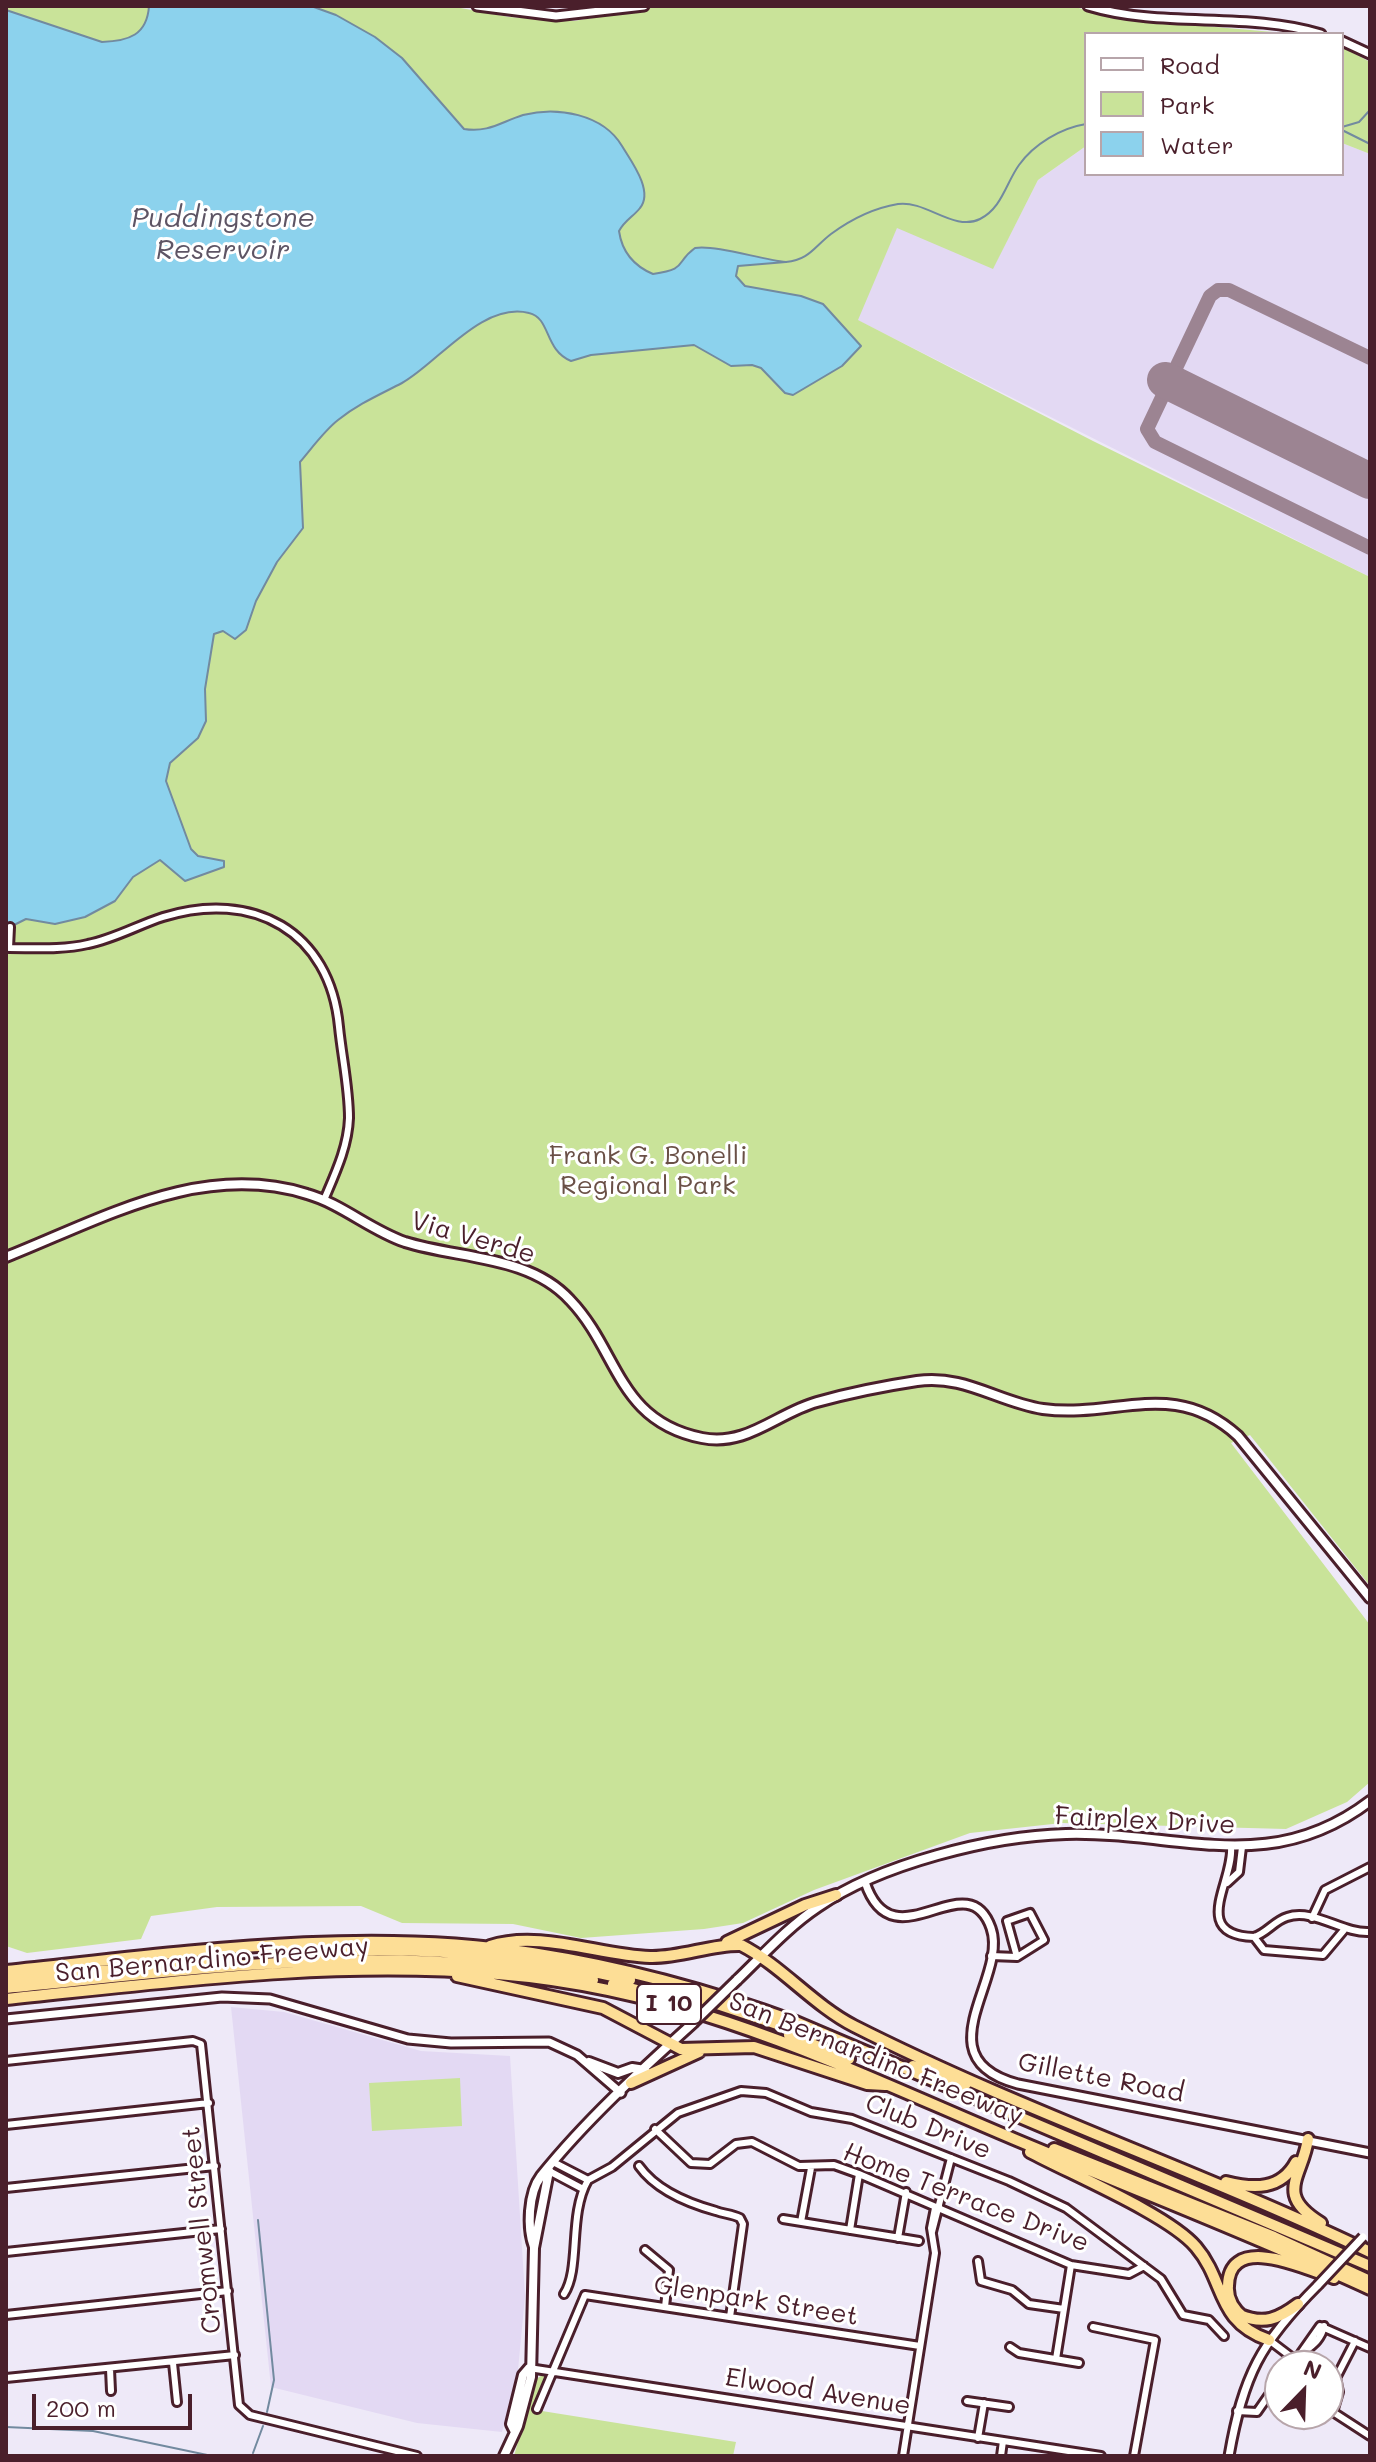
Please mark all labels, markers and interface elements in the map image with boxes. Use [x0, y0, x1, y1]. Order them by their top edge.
legend [1084, 32, 1344, 176]
text: Road [1160, 49, 1220, 80]
text: Park [1160, 89, 1214, 120]
text: Water [1160, 129, 1234, 160]
water label: Puddingstone Reservoir [131, 201, 315, 267]
park label: Frank G. Bonelli Regional Park [549, 1140, 747, 1202]
street label: Via Verde [407, 1205, 539, 1271]
street label: Fairplex Drive [1054, 1801, 1236, 1841]
street label: San Bernardino Freeway [54, 1931, 370, 1989]
road number: I 10 [637, 1984, 701, 2024]
street label: San Bernardino Freeway [724, 1986, 1028, 2132]
street label: Gillette Road [1015, 2047, 1187, 2109]
street label: Club Drive [861, 2088, 995, 2166]
street label: Cromwell Street [176, 2125, 228, 2335]
street label: Home Terrace Drive [839, 2137, 1093, 2259]
street label: Glenpark Street [652, 2269, 860, 2333]
north arrow [1264, 2350, 1344, 2430]
text: N [1299, 2353, 1326, 2386]
street label: Elwood Avenue [723, 2362, 913, 2422]
scale bar [36, 2378, 196, 2428]
text: 200 m [46, 2392, 116, 2423]

